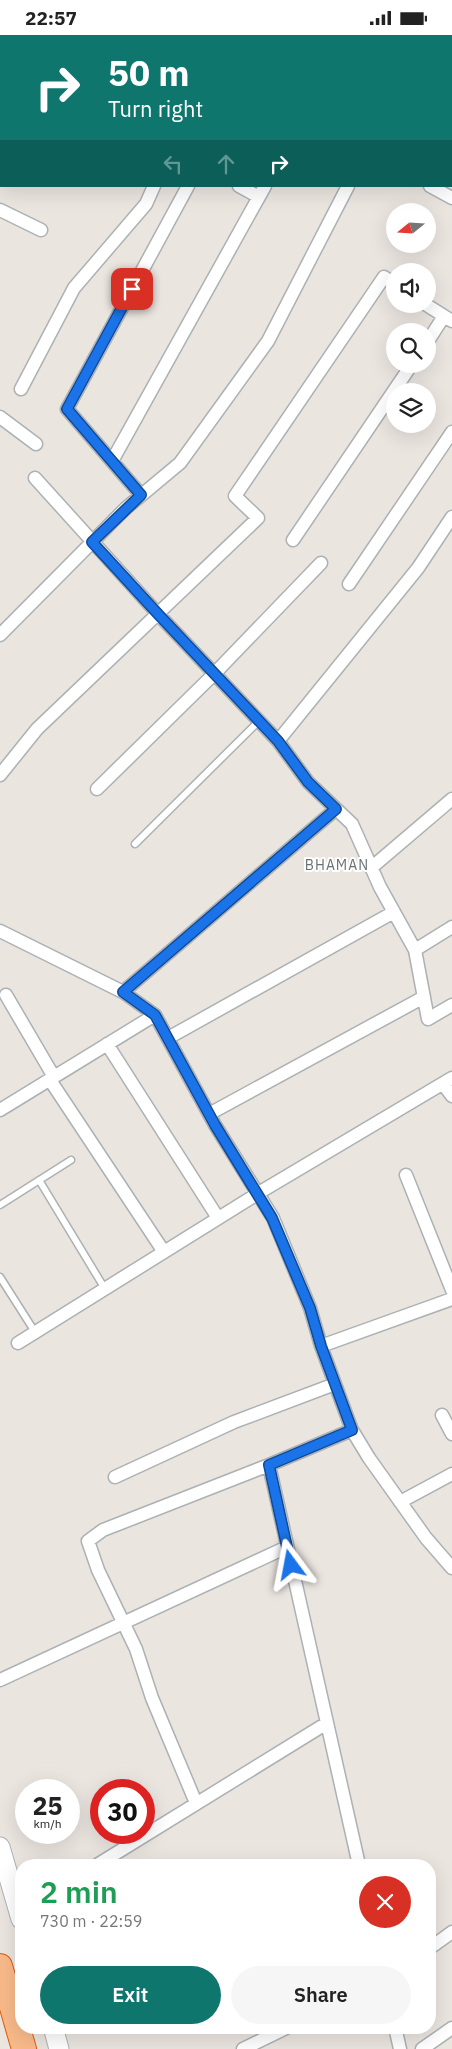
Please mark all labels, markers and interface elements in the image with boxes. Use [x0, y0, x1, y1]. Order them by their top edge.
text: 22:57 [25, 6, 77, 30]
text: 50 m [108, 50, 190, 96]
icon: right [25, 55, 90, 120]
text: Turn right [108, 94, 203, 123]
icon: left [159, 150, 187, 178]
icon: ahead [212, 150, 240, 178]
icon: right [265, 150, 293, 178]
north arrow [386, 203, 436, 253]
map controls [386, 203, 436, 433]
button: sound [386, 263, 436, 313]
pin [111, 268, 153, 310]
icon: arrive [118, 275, 146, 303]
button: search [386, 323, 436, 373]
button: layers [386, 383, 436, 433]
district label: BHAMAN [305, 856, 369, 874]
position arrow [264, 1538, 316, 1590]
speed limit sign: 30 [90, 1779, 155, 1844]
text: 25 [32, 1789, 63, 1822]
text: km/h [33, 1816, 62, 1831]
text: 2 min [40, 1872, 118, 1911]
button: close [359, 1876, 411, 1928]
text: 730 m · 22:59 [40, 1911, 142, 1931]
button: Exit [40, 1966, 221, 2024]
button: Share [231, 1966, 411, 2024]

